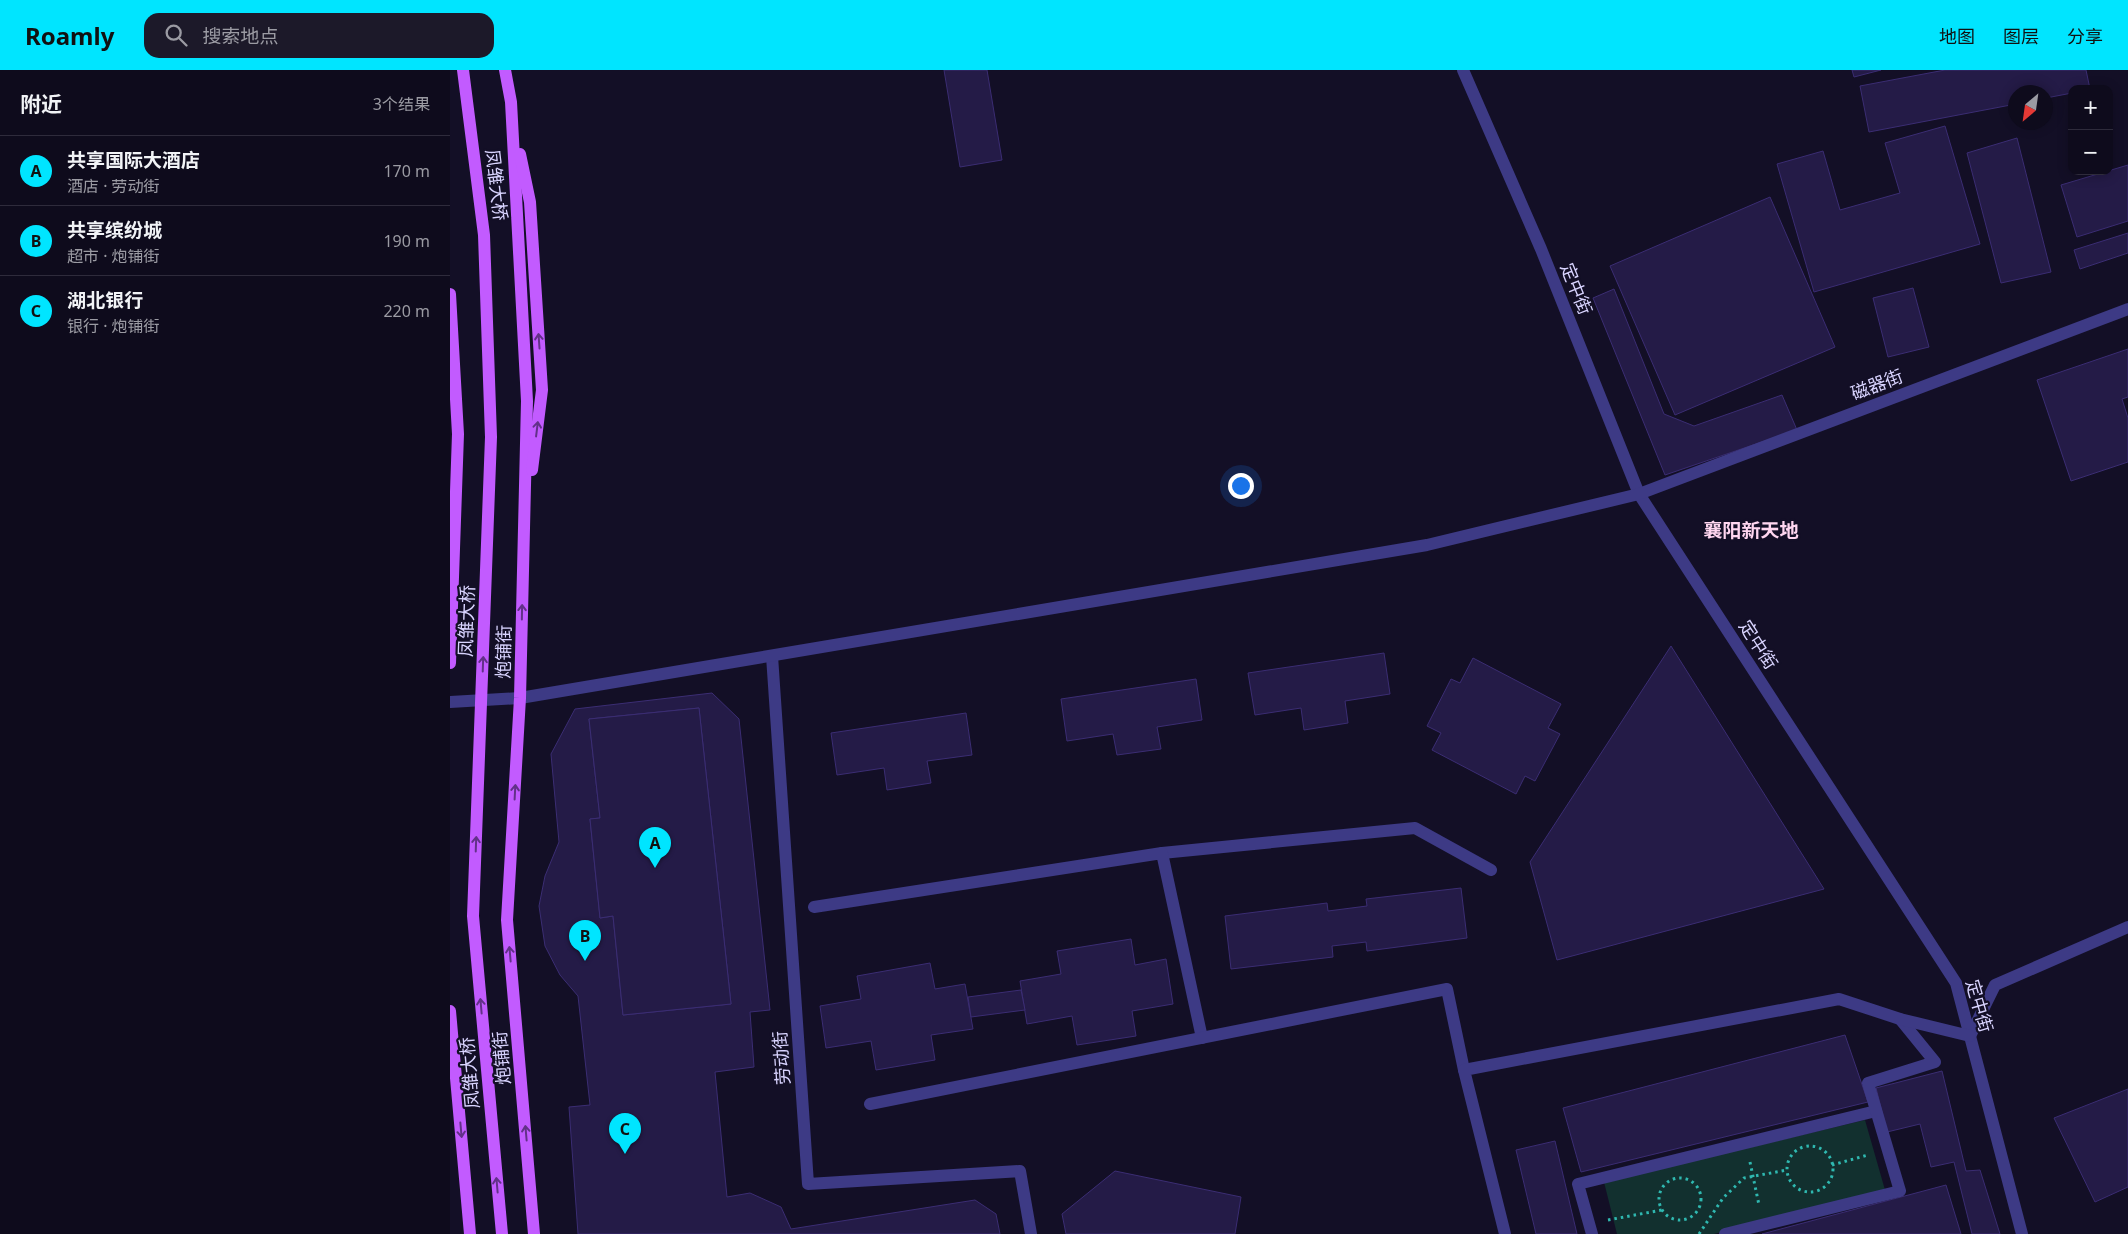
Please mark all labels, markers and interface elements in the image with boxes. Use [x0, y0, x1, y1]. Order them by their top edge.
search box [144, 13, 494, 58]
text: Roamly [25, 19, 114, 52]
icon: search [162, 21, 190, 49]
text: 搜索地点 [202, 23, 278, 49]
text: 地图 [1939, 24, 1975, 48]
text: 图层 [2003, 24, 2039, 48]
text: 分享 [2067, 24, 2103, 48]
north arrow [2008, 85, 2053, 130]
map controls [2068, 85, 2113, 175]
button: + [2068, 85, 2113, 130]
text: 附近 [20, 90, 62, 118]
text: 3个结果 [373, 93, 430, 115]
button: − [2068, 130, 2113, 175]
text: 共享国际大酒店 [67, 147, 200, 173]
street label: 凤雏大桥 [481, 148, 513, 222]
text: A [30, 160, 42, 182]
text: 170 m [383, 160, 430, 182]
text: 酒店 · 劳动街 [67, 175, 160, 197]
text: 共享缤纷城 [67, 217, 162, 243]
text: B [31, 230, 41, 252]
text: 190 m [383, 230, 430, 252]
text: 超市 · 炮铺街 [67, 245, 160, 267]
street label: 定中街 [1556, 259, 1598, 318]
text: 湖北银行 [67, 287, 143, 313]
text: C [31, 300, 41, 322]
text: 220 m [383, 300, 430, 322]
text: 银行 · 炮铺街 [67, 315, 160, 337]
one-way arrow [534, 333, 543, 349]
street label: 磁器街 [1847, 363, 1906, 405]
one-way arrow [532, 421, 542, 437]
your location [1228, 473, 1254, 499]
district label: 襄阳新天地 [1703, 517, 1799, 543]
street label: 凤雏大桥 [453, 585, 479, 657]
one-way arrow [517, 604, 527, 620]
street label: 定中街 [1734, 615, 1784, 674]
street label: 炮铺街 [491, 625, 515, 679]
one-way arrow [478, 656, 487, 672]
one-way arrow [510, 784, 519, 800]
pin: A [639, 827, 671, 868]
one-way arrow [471, 836, 481, 852]
pin: B [569, 920, 601, 961]
one-way arrow [505, 946, 515, 962]
street label: 定中街 [1961, 976, 1999, 1035]
one-way arrow [477, 998, 486, 1014]
street label: 炮铺街 [487, 1030, 515, 1086]
street label: 劳动街 [767, 1030, 795, 1086]
street label: 凤雏大桥 [454, 1036, 484, 1110]
pin: C [609, 1113, 641, 1154]
one-way arrow [456, 1121, 466, 1137]
one-way arrow [521, 1125, 530, 1141]
one-way arrow [493, 1178, 502, 1194]

